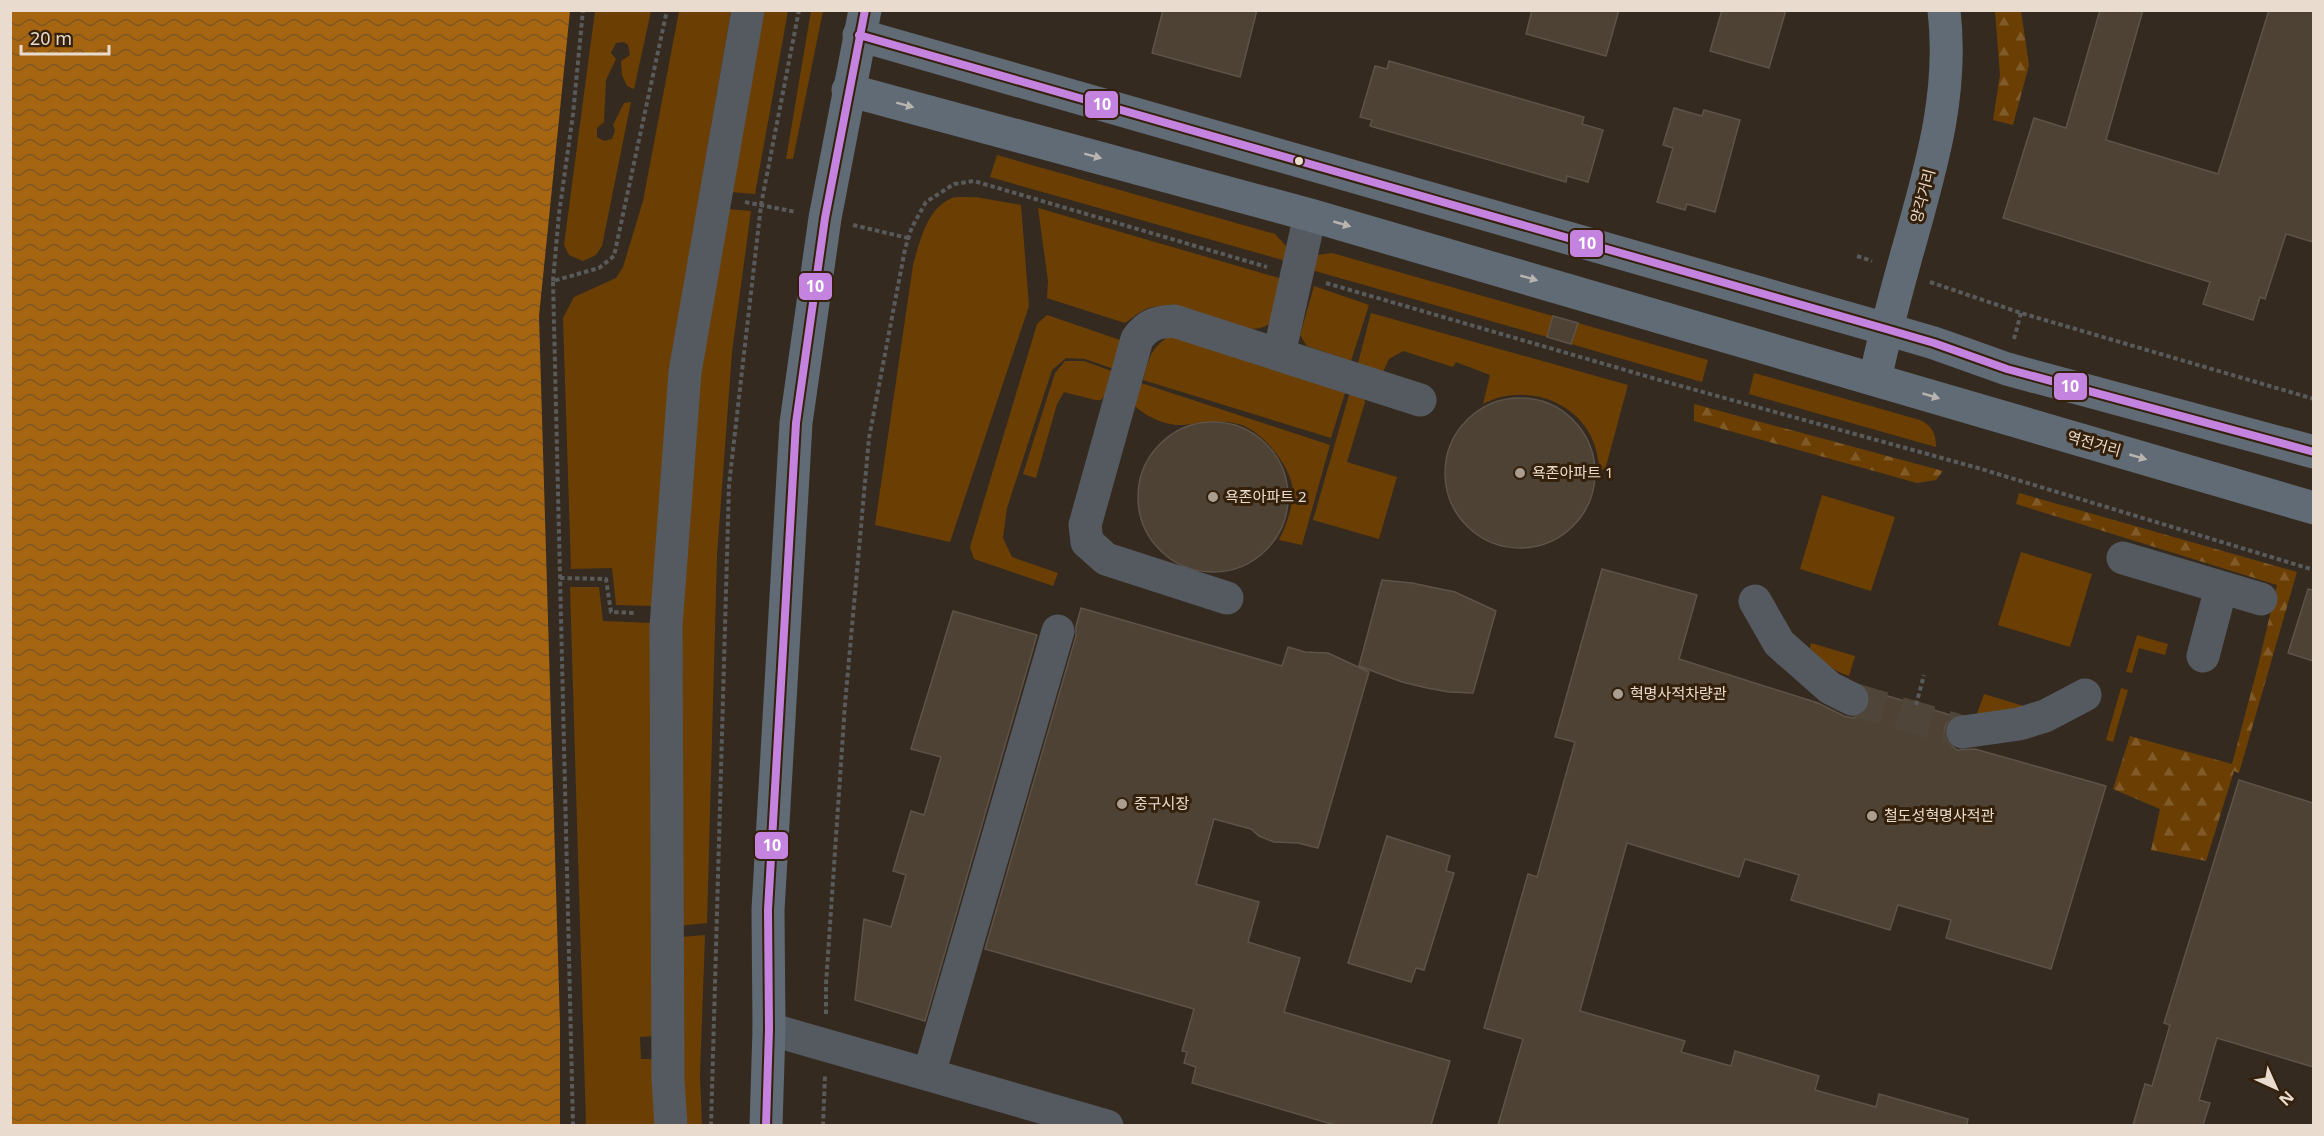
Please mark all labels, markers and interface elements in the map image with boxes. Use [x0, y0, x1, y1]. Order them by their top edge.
scale bar [21, 18, 110, 56]
text: 20 m [30, 26, 72, 50]
line badge: 10 [1084, 90, 1119, 119]
text: 10 [1093, 93, 1111, 115]
one-way arrow [895, 101, 914, 111]
one-way arrow [1084, 152, 1102, 161]
unlabelled marker [1293, 155, 1305, 167]
street label: 양각거리 [1905, 166, 1939, 225]
one-way arrow [1333, 220, 1351, 229]
line badge: 10 [1569, 229, 1604, 258]
text: 10 [1578, 232, 1596, 254]
line badge: 10 [798, 272, 833, 301]
one-way arrow [1520, 274, 1538, 283]
text: 10 [806, 275, 824, 297]
line badge: 10 [2053, 372, 2088, 401]
text: 10 [2061, 375, 2079, 397]
one-way arrow [1922, 392, 1940, 401]
street label: 역전거리 [2065, 426, 2124, 460]
one-way arrow [2129, 453, 2147, 462]
place label: 욕존아파트 1 [1532, 462, 1613, 482]
marker: 욕존아파트 1 [1513, 466, 1527, 480]
place label: 욕존아파트 2 [1225, 486, 1306, 506]
marker: 욕존아파트 2 [1206, 490, 1220, 504]
place label: 혁명사적차량관 [1630, 683, 1727, 703]
marker: 혁명사적차량관 [1611, 687, 1625, 701]
place label: 중구시장 [1134, 793, 1189, 813]
marker: 중구시장 [1115, 797, 1129, 811]
place label: 철도성혁명사적관 [1884, 805, 1995, 825]
marker: 철도성혁명사적관 [1865, 809, 1879, 823]
line badge: 10 [754, 831, 789, 860]
text: 10 [763, 834, 781, 856]
north arrow [2246, 1058, 2306, 1118]
text: N [2274, 1086, 2299, 1111]

